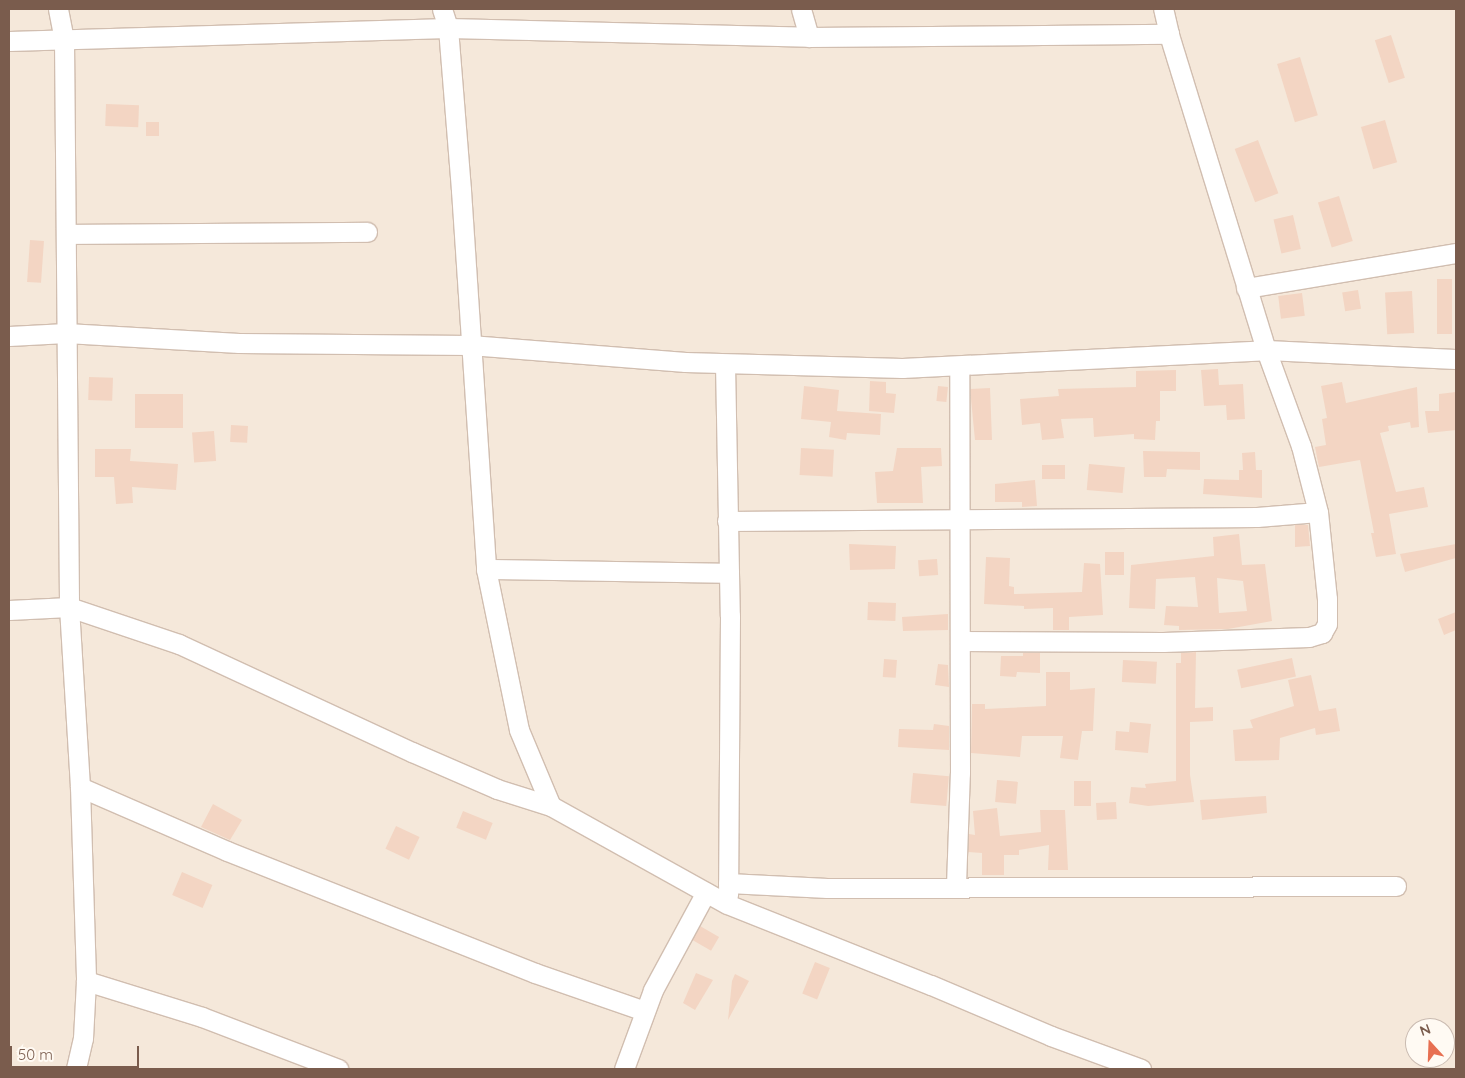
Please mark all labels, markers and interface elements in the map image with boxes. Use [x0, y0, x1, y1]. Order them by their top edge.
north arrow [1405, 1018, 1455, 1068]
text: N [1417, 1020, 1433, 1040]
scale bar [12, 1036, 141, 1068]
text: 50 m [18, 1045, 53, 1064]

